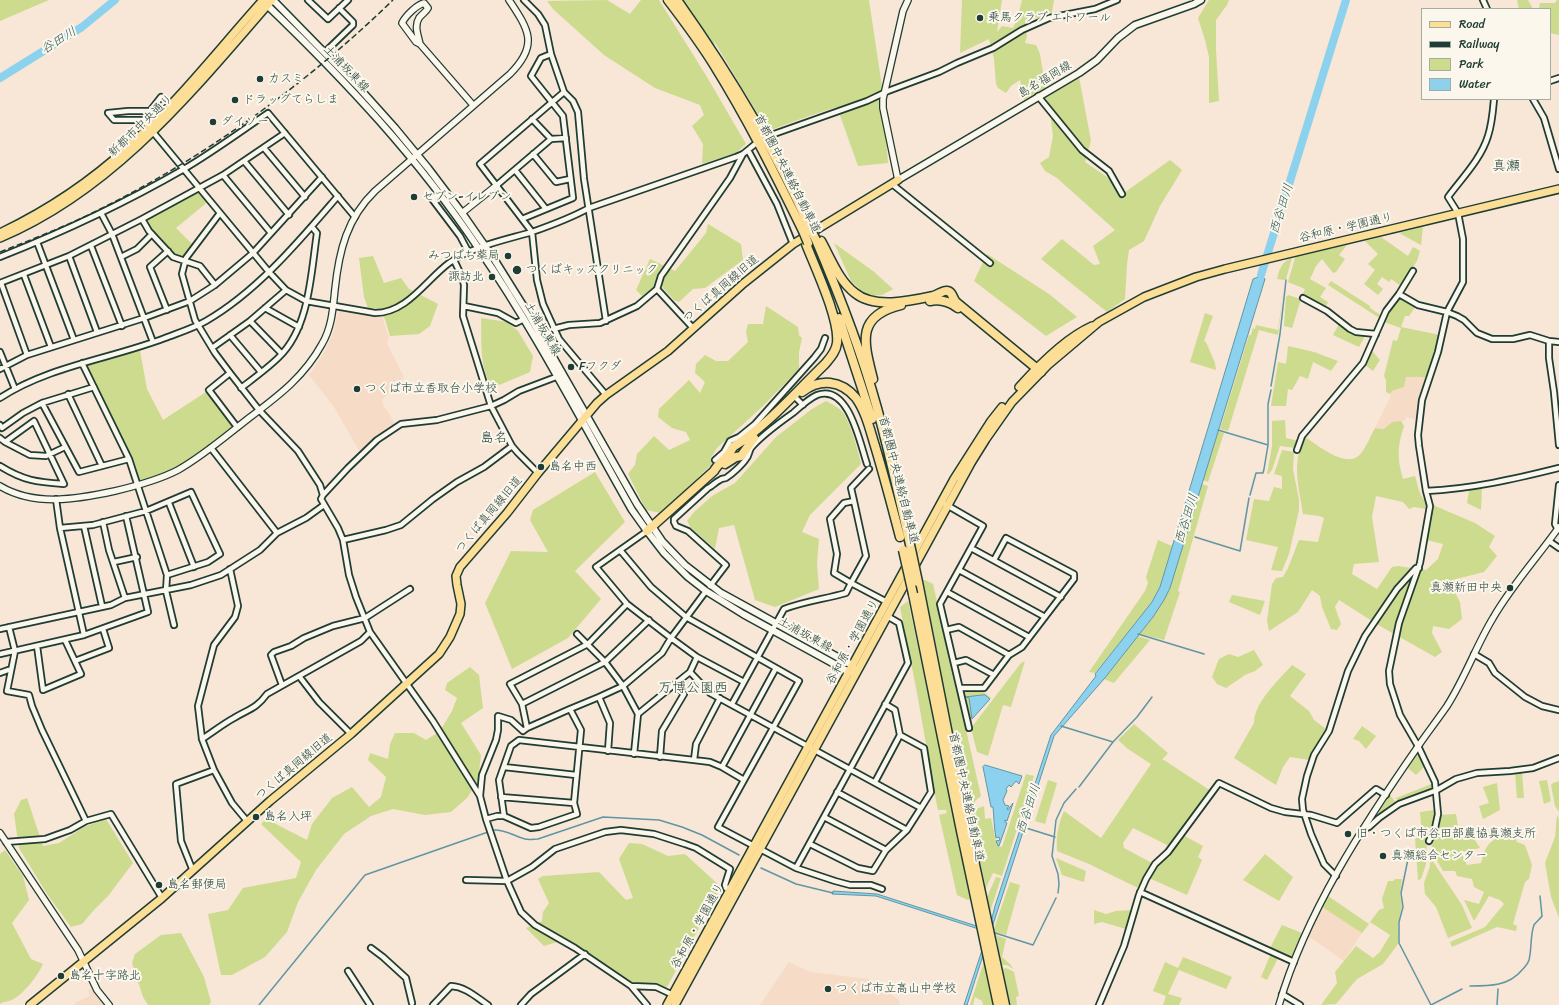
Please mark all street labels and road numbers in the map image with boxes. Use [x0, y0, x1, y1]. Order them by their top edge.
street label: 土浦坂東線 [320, 42, 372, 96]
street label: 島名福岡線 [1016, 58, 1074, 102]
street label: 新都市中央通り [106, 92, 176, 160]
street label: 首都圏中央連絡自動車道 [751, 112, 823, 236]
street label: 谷和原・学園通り [1298, 210, 1394, 246]
street label: つくば真岡線旧道 [680, 252, 762, 326]
street label: 土浦坂東線 [521, 299, 563, 359]
street label: 首都圏中央連絡自動車道 [875, 414, 921, 546]
street label: つくば真岡線旧道 [453, 474, 525, 556]
street label: 谷和原・学園通り [823, 597, 883, 687]
street label: 土浦坂東線 [775, 614, 835, 656]
street label: つくば真岡線旧道 [253, 731, 335, 803]
street label: 首都圏中央連絡自動車道 [945, 731, 987, 863]
street label: 谷和原・学園通り [668, 881, 728, 971]

